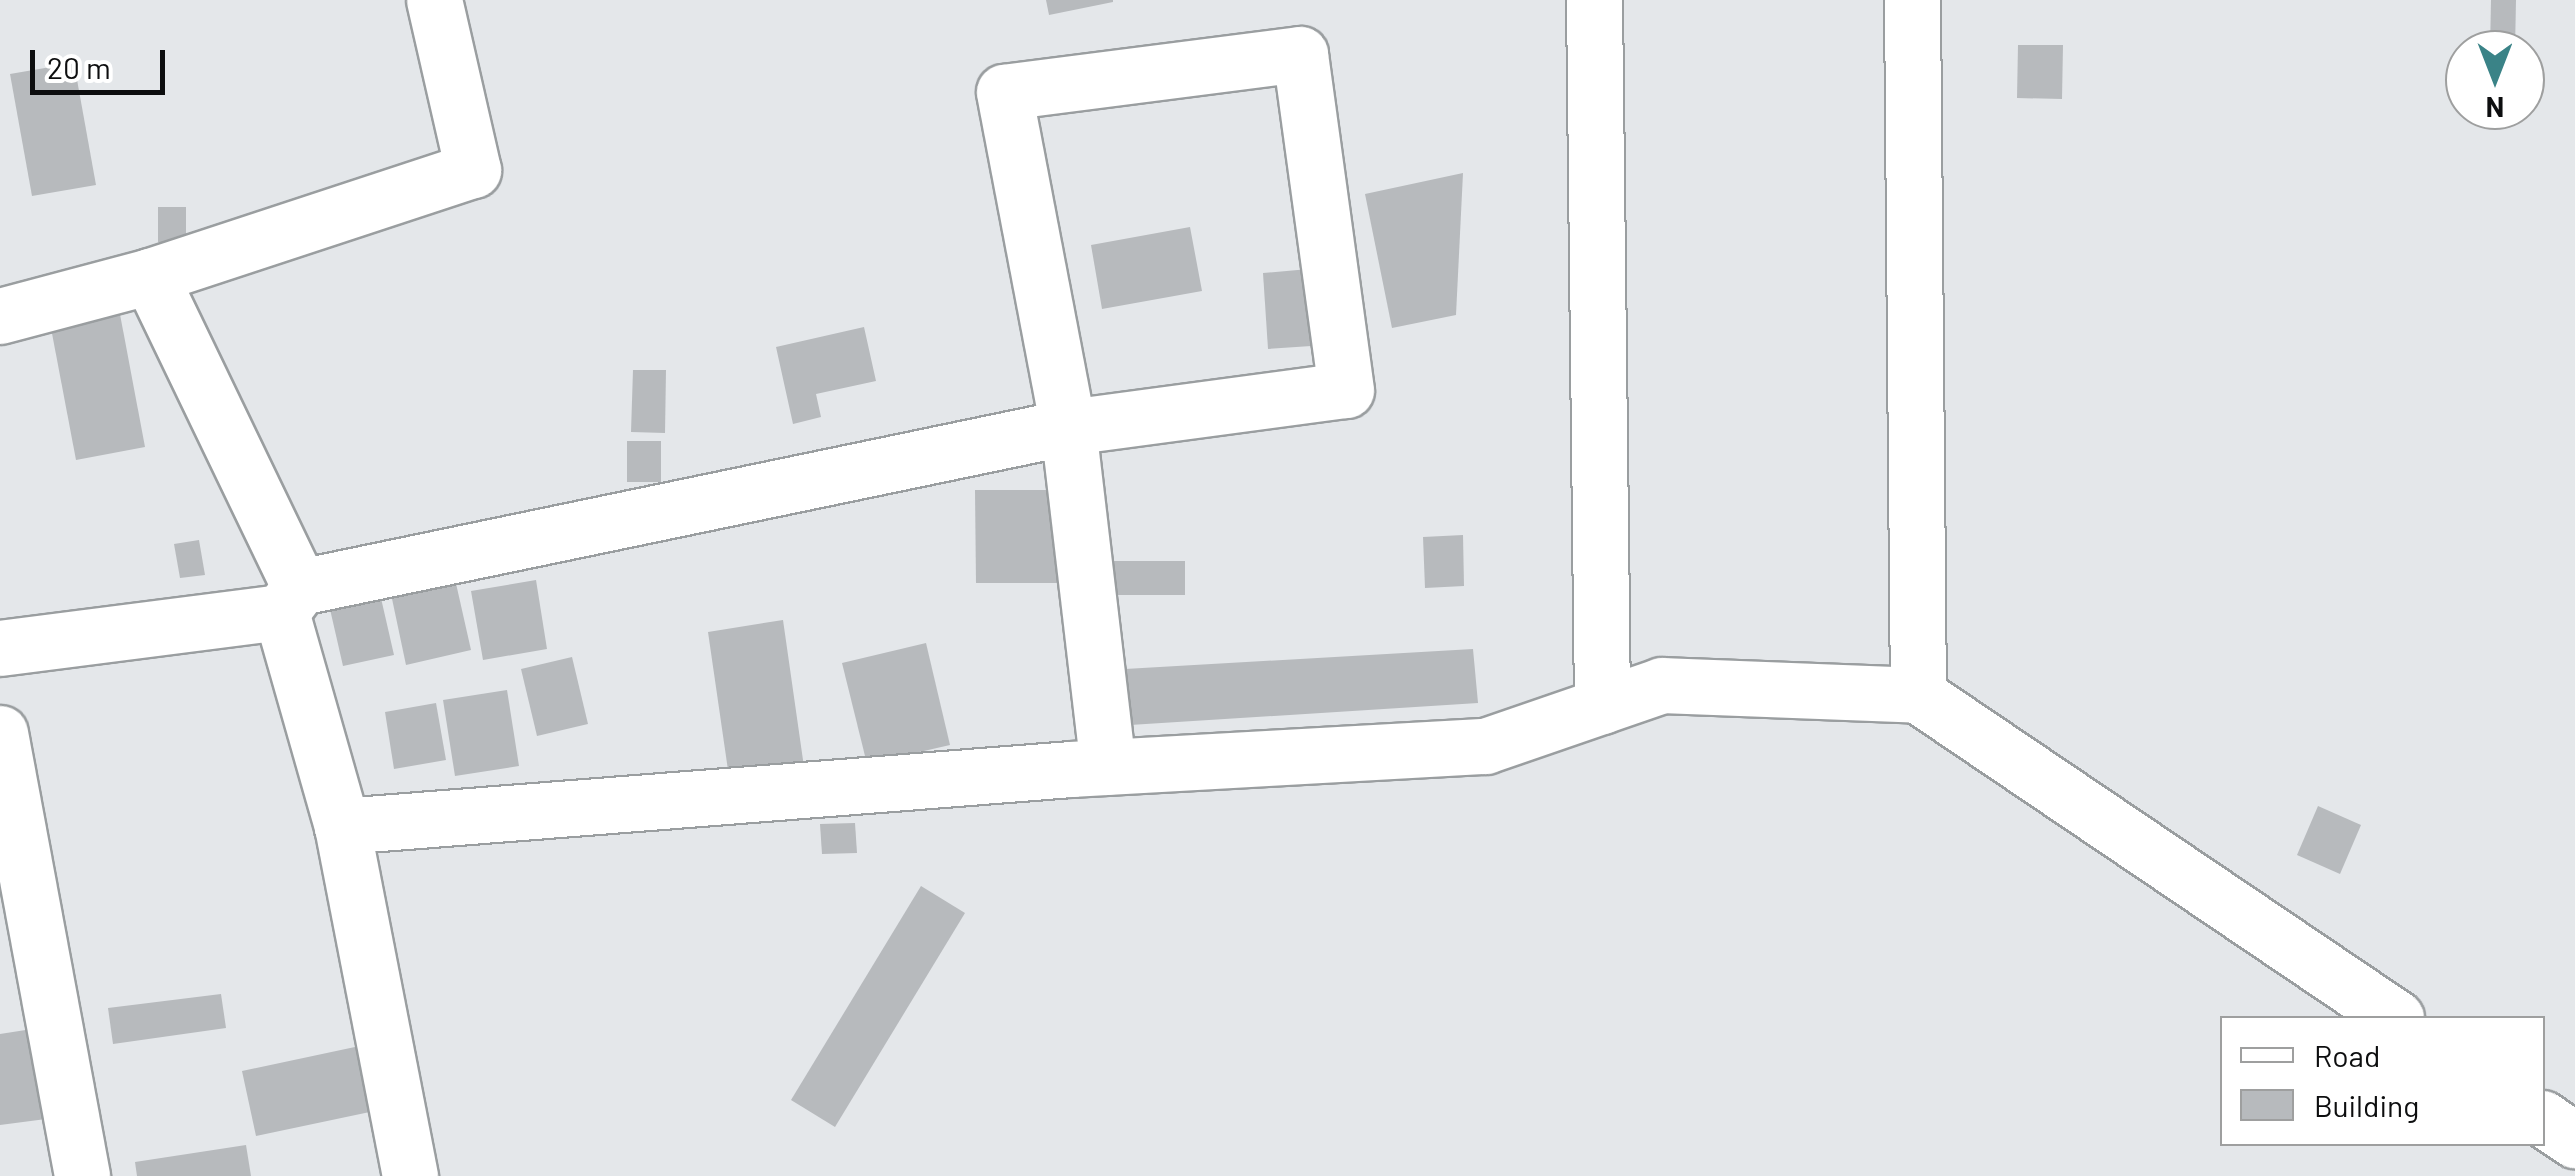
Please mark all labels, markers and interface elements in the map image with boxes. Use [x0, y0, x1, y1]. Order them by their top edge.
scale bar [35, 30, 170, 92]
north arrow [2445, 30, 2545, 130]
text: 20 m [47, 49, 111, 85]
text: N [2486, 91, 2504, 125]
legend [2220, 1016, 2545, 1146]
text: Road [2314, 1037, 2380, 1073]
text: Building [2314, 1087, 2419, 1123]

